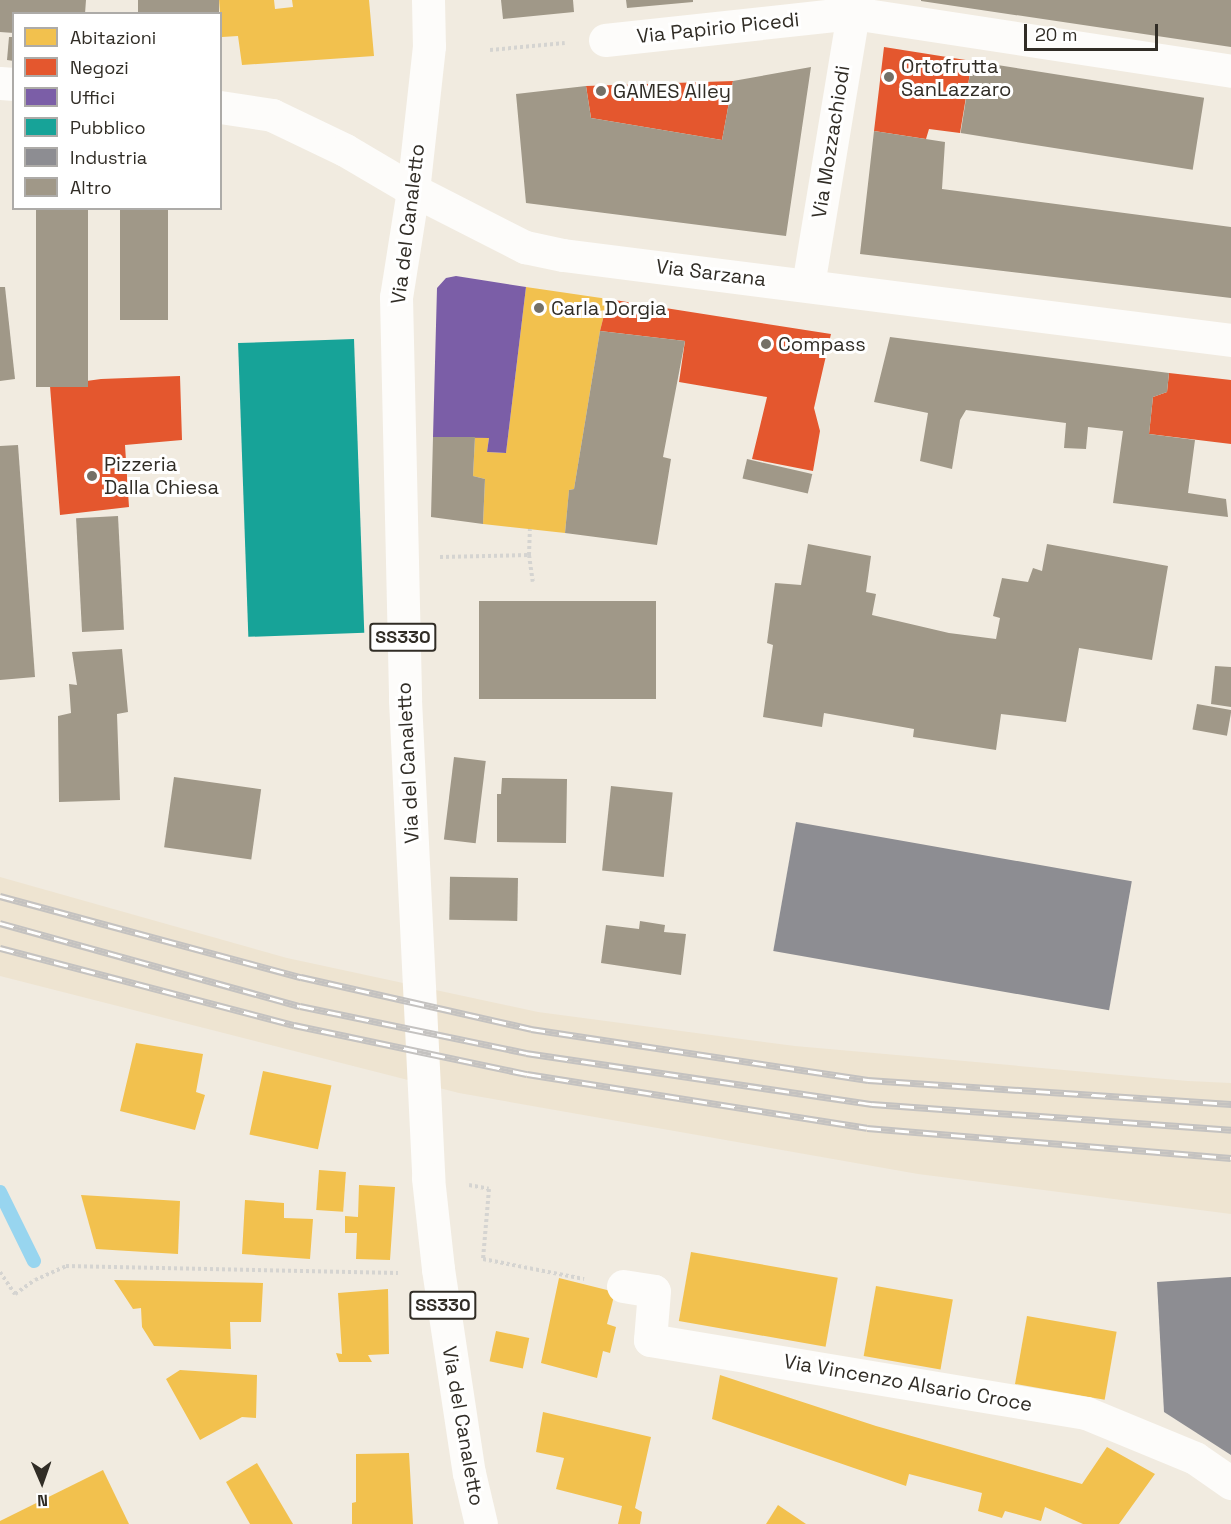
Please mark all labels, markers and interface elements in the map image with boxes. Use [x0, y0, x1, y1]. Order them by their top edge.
street label: Via Papirio Picedi [635, 8, 801, 48]
legend [12, 12, 222, 210]
scale bar [1027, 12, 1160, 50]
text: 20 m [1035, 23, 1078, 46]
text: Abitazioni [70, 26, 156, 49]
place label: Ortofrutta SanLazzaro [901, 54, 1011, 101]
text: Negozi [70, 56, 129, 79]
street label: Via Mozzachiodi [807, 64, 855, 220]
marker: Ortofrutta SanLazzaro [882, 70, 896, 84]
place label: GAMES Alley [613, 79, 731, 103]
marker: GAMES Alley [594, 84, 608, 98]
text: Uffici [70, 86, 115, 109]
text: Pubblico [70, 116, 146, 139]
street label: Via del Canaletto [386, 142, 430, 306]
text: Industria [70, 146, 147, 169]
text: Altro [70, 176, 112, 199]
street label: Via Sarzana [655, 254, 767, 292]
place label: Carla Dorgia [551, 296, 666, 320]
marker: Carla Dorgia [532, 301, 546, 315]
place label: Compass [778, 332, 866, 356]
marker: Compass [759, 337, 773, 351]
place label: Pizzeria Dalla Chiesa [104, 452, 219, 499]
marker: Pizzeria Dalla Chiesa [85, 469, 99, 483]
road number: SS330 [368, 622, 438, 652]
street label: Via del Canaletto [392, 682, 424, 844]
road number: SS330 [408, 1290, 478, 1320]
street label: Via del Canaletto [437, 1344, 489, 1508]
street label: Via Vincenzo Alsario Croce [782, 1349, 1034, 1417]
north arrow [12, 1452, 72, 1512]
text: N [37, 1490, 48, 1511]

